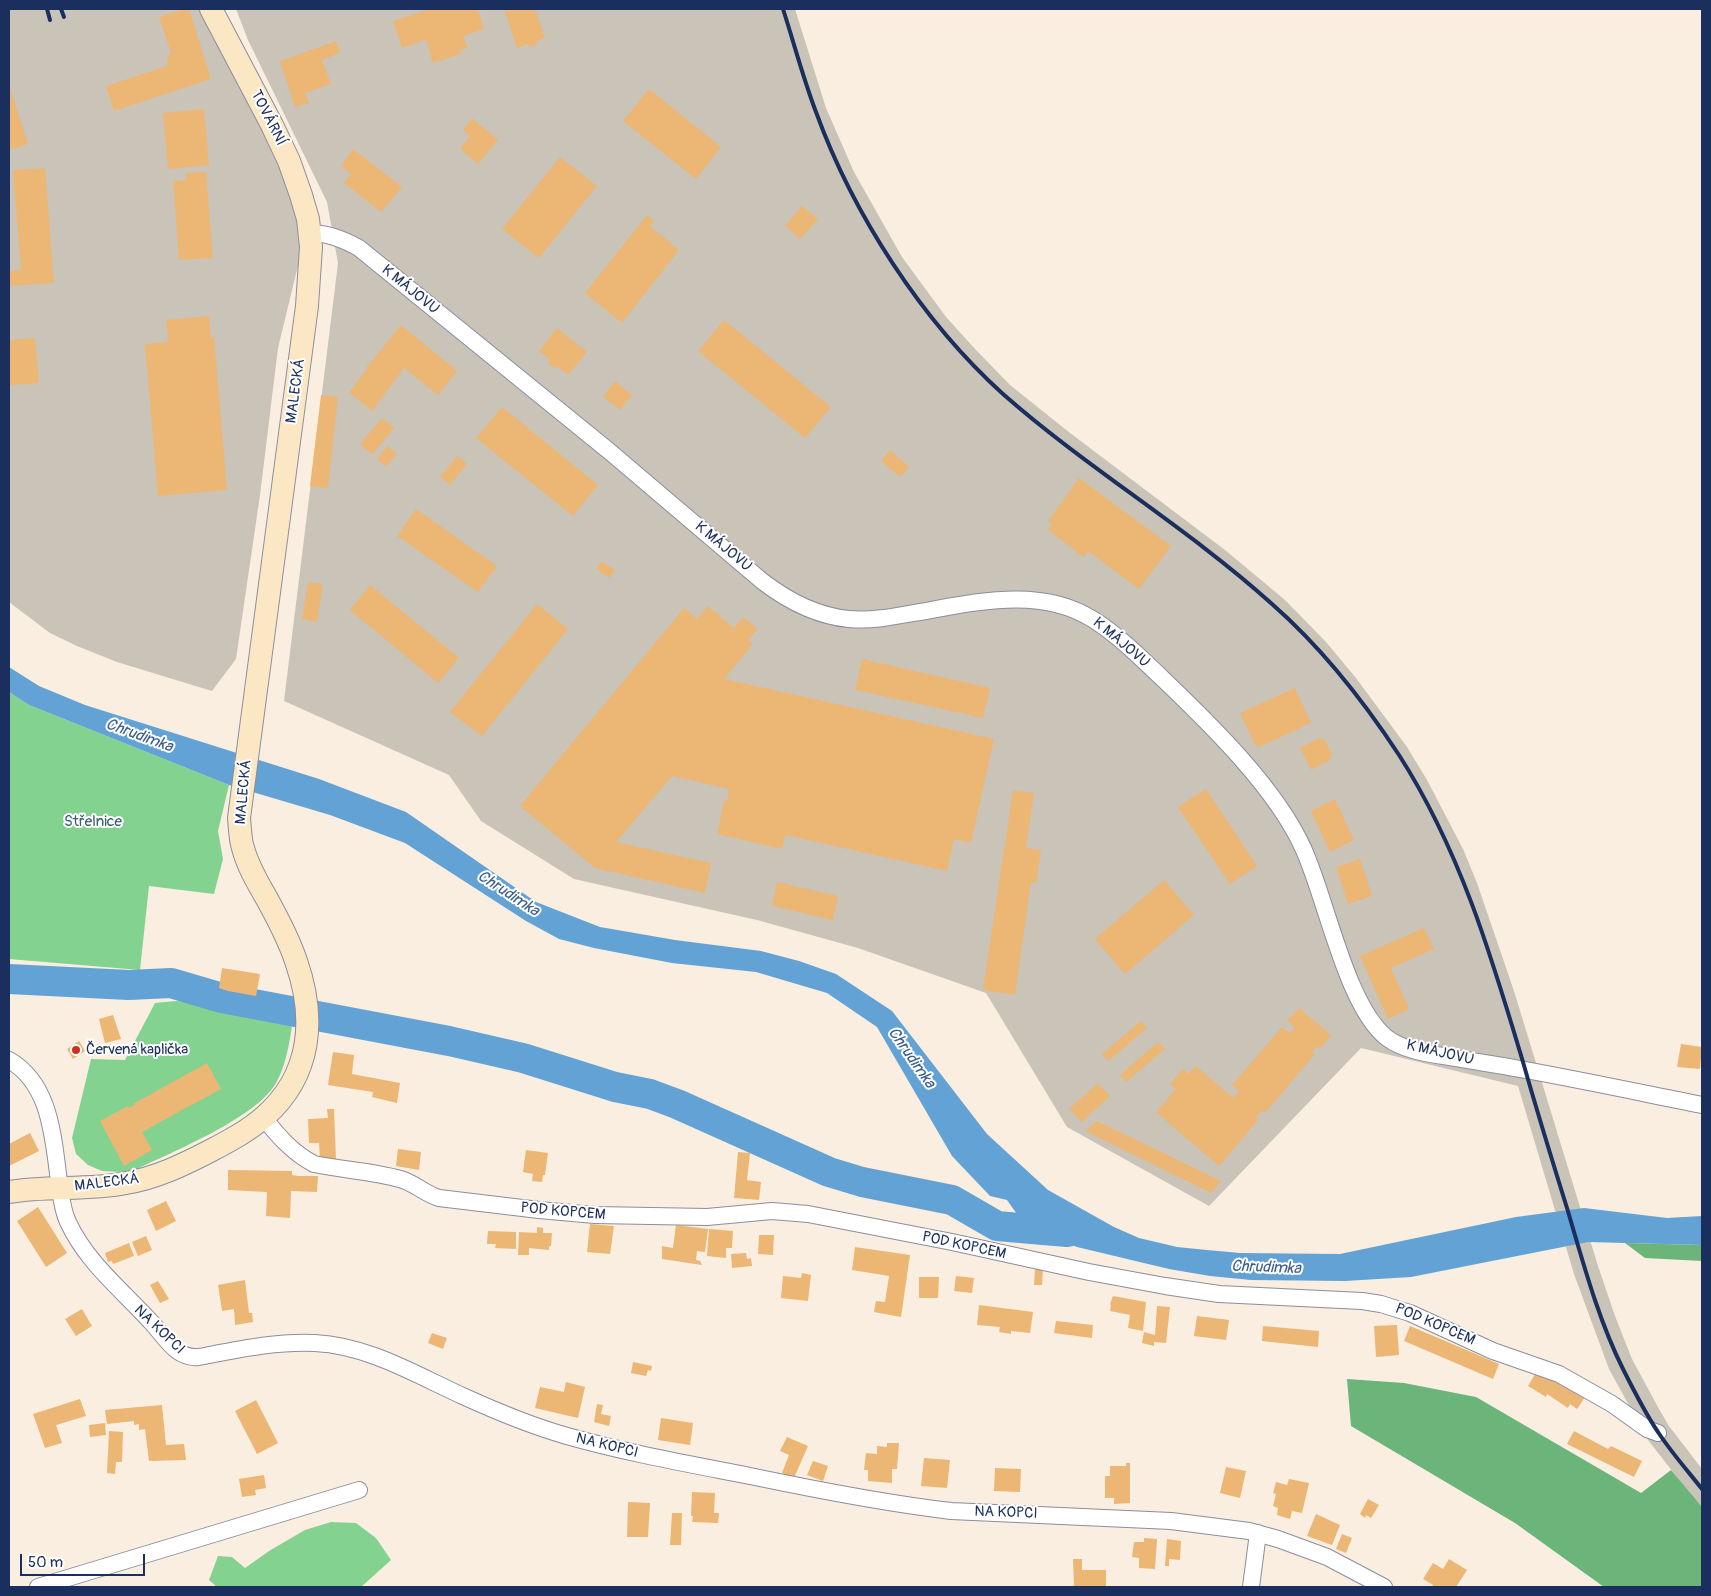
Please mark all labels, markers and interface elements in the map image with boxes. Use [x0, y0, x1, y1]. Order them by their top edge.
street label: TOVÁRNÍ [246, 87, 290, 149]
street label: K MÁJOVU [378, 261, 442, 319]
street label: MALECKÁ [283, 357, 309, 425]
street label: K MÁJOVU [691, 518, 755, 576]
street label: K MÁJOVU [1089, 614, 1153, 672]
water label: Chrudimka [103, 715, 175, 757]
street label: MALECKÁ [232, 759, 256, 825]
park label: Střelnice [64, 813, 122, 831]
water label: Chrudimka [474, 867, 542, 921]
water label: Chrudimka [883, 1024, 939, 1092]
street label: K MÁJOVU [1404, 1036, 1476, 1070]
place label: Červená kaplička [86, 1041, 188, 1059]
marker: Červená kaplička [70, 1044, 82, 1056]
street label: MALECKÁ [74, 1170, 140, 1196]
street label: POD KOPCEM [520, 1199, 606, 1225]
street label: POD KOPCEM [920, 1228, 1008, 1264]
water label: Chrudimka [1231, 1257, 1301, 1279]
street label: POD KOPCEM [1392, 1300, 1478, 1350]
street label: NA KOPCI [130, 1301, 188, 1359]
street label: NA KOPCI [574, 1430, 640, 1462]
street label: NA KOPCI [974, 1503, 1038, 1523]
scale bar [22, 1544, 148, 1576]
text: 50 m [28, 1553, 63, 1572]

